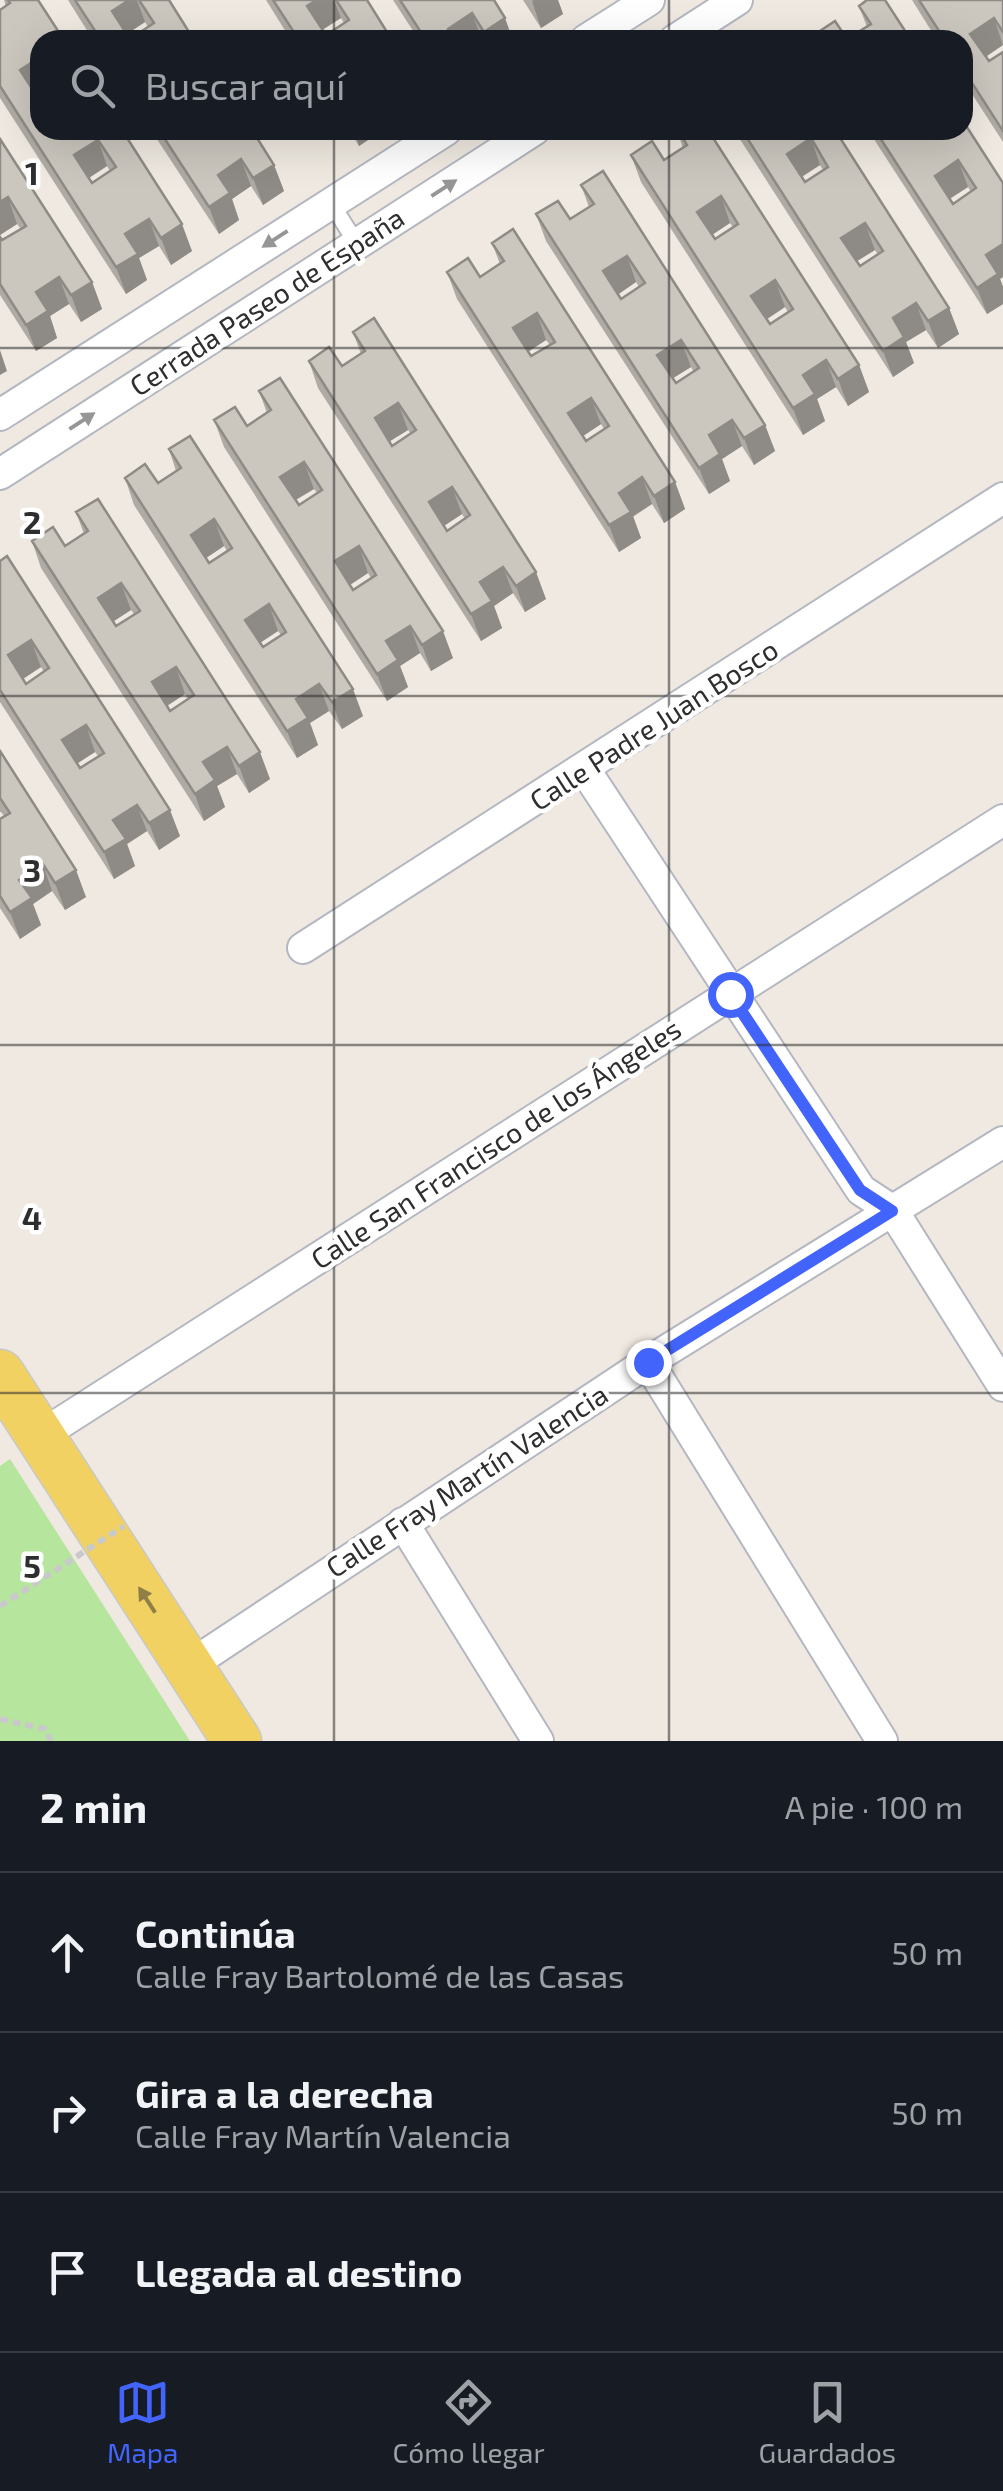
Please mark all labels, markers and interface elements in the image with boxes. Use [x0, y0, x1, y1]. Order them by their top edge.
search box [30, 30, 973, 140]
icon: search [65, 58, 120, 113]
text: Buscar aquí [145, 62, 346, 108]
text: 1 [25, 153, 39, 191]
one-way arrow [430, 180, 457, 198]
street label: Cerrada Paseo de España [123, 200, 410, 403]
one-way arrow [261, 230, 289, 248]
one-way arrow [68, 413, 96, 431]
text: 2 [23, 502, 41, 540]
street label: Calle Padre Juan Bosco [523, 631, 784, 817]
text: 3 [23, 850, 41, 888]
route start [708, 972, 754, 1018]
street label: Calle San Francisco de los Ángeles [304, 1011, 687, 1276]
text: 4 [22, 1198, 42, 1236]
route end [626, 1340, 672, 1386]
street label: Calle Fray Martín Valencia [319, 1376, 614, 1584]
text: 5 [23, 1546, 41, 1584]
one-way arrow [138, 1587, 156, 1614]
text: 2 min [40, 1781, 147, 1831]
text: A pie · 100 m [785, 1787, 963, 1825]
text: Continúa [135, 1910, 296, 1956]
icon: ahead [40, 1925, 95, 1980]
text: 50 m [891, 1933, 963, 1971]
text: Calle Fray Bartolomé de las Casas [135, 1956, 624, 1994]
text: Gira a la derecha [135, 2070, 434, 2116]
icon: right [40, 2085, 95, 2140]
text: 50 m [891, 2093, 963, 2131]
text: Calle Fray Martín Valencia [135, 2116, 511, 2154]
icon: arrive [40, 2245, 95, 2300]
text: Llegada al destino [135, 2249, 463, 2295]
tab: Mapa [107, 2375, 178, 2469]
tab: Cómo llegar [392, 2375, 545, 2469]
tab: Guardados [759, 2375, 896, 2469]

